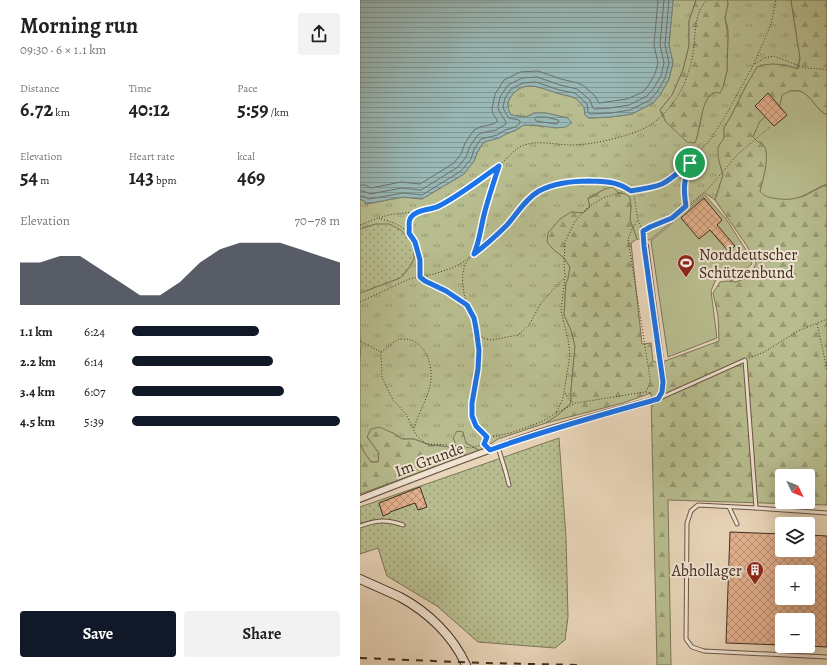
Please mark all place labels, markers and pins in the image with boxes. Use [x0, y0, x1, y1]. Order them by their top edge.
pin [673, 146, 707, 180]
place label: Norddeutscher Schützenbund [699, 244, 797, 284]
sports icon: Norddeutscher Schützenbund [676, 253, 696, 278]
place label: Abhollager [671, 560, 742, 582]
building icon: Abhollager [745, 560, 765, 585]

